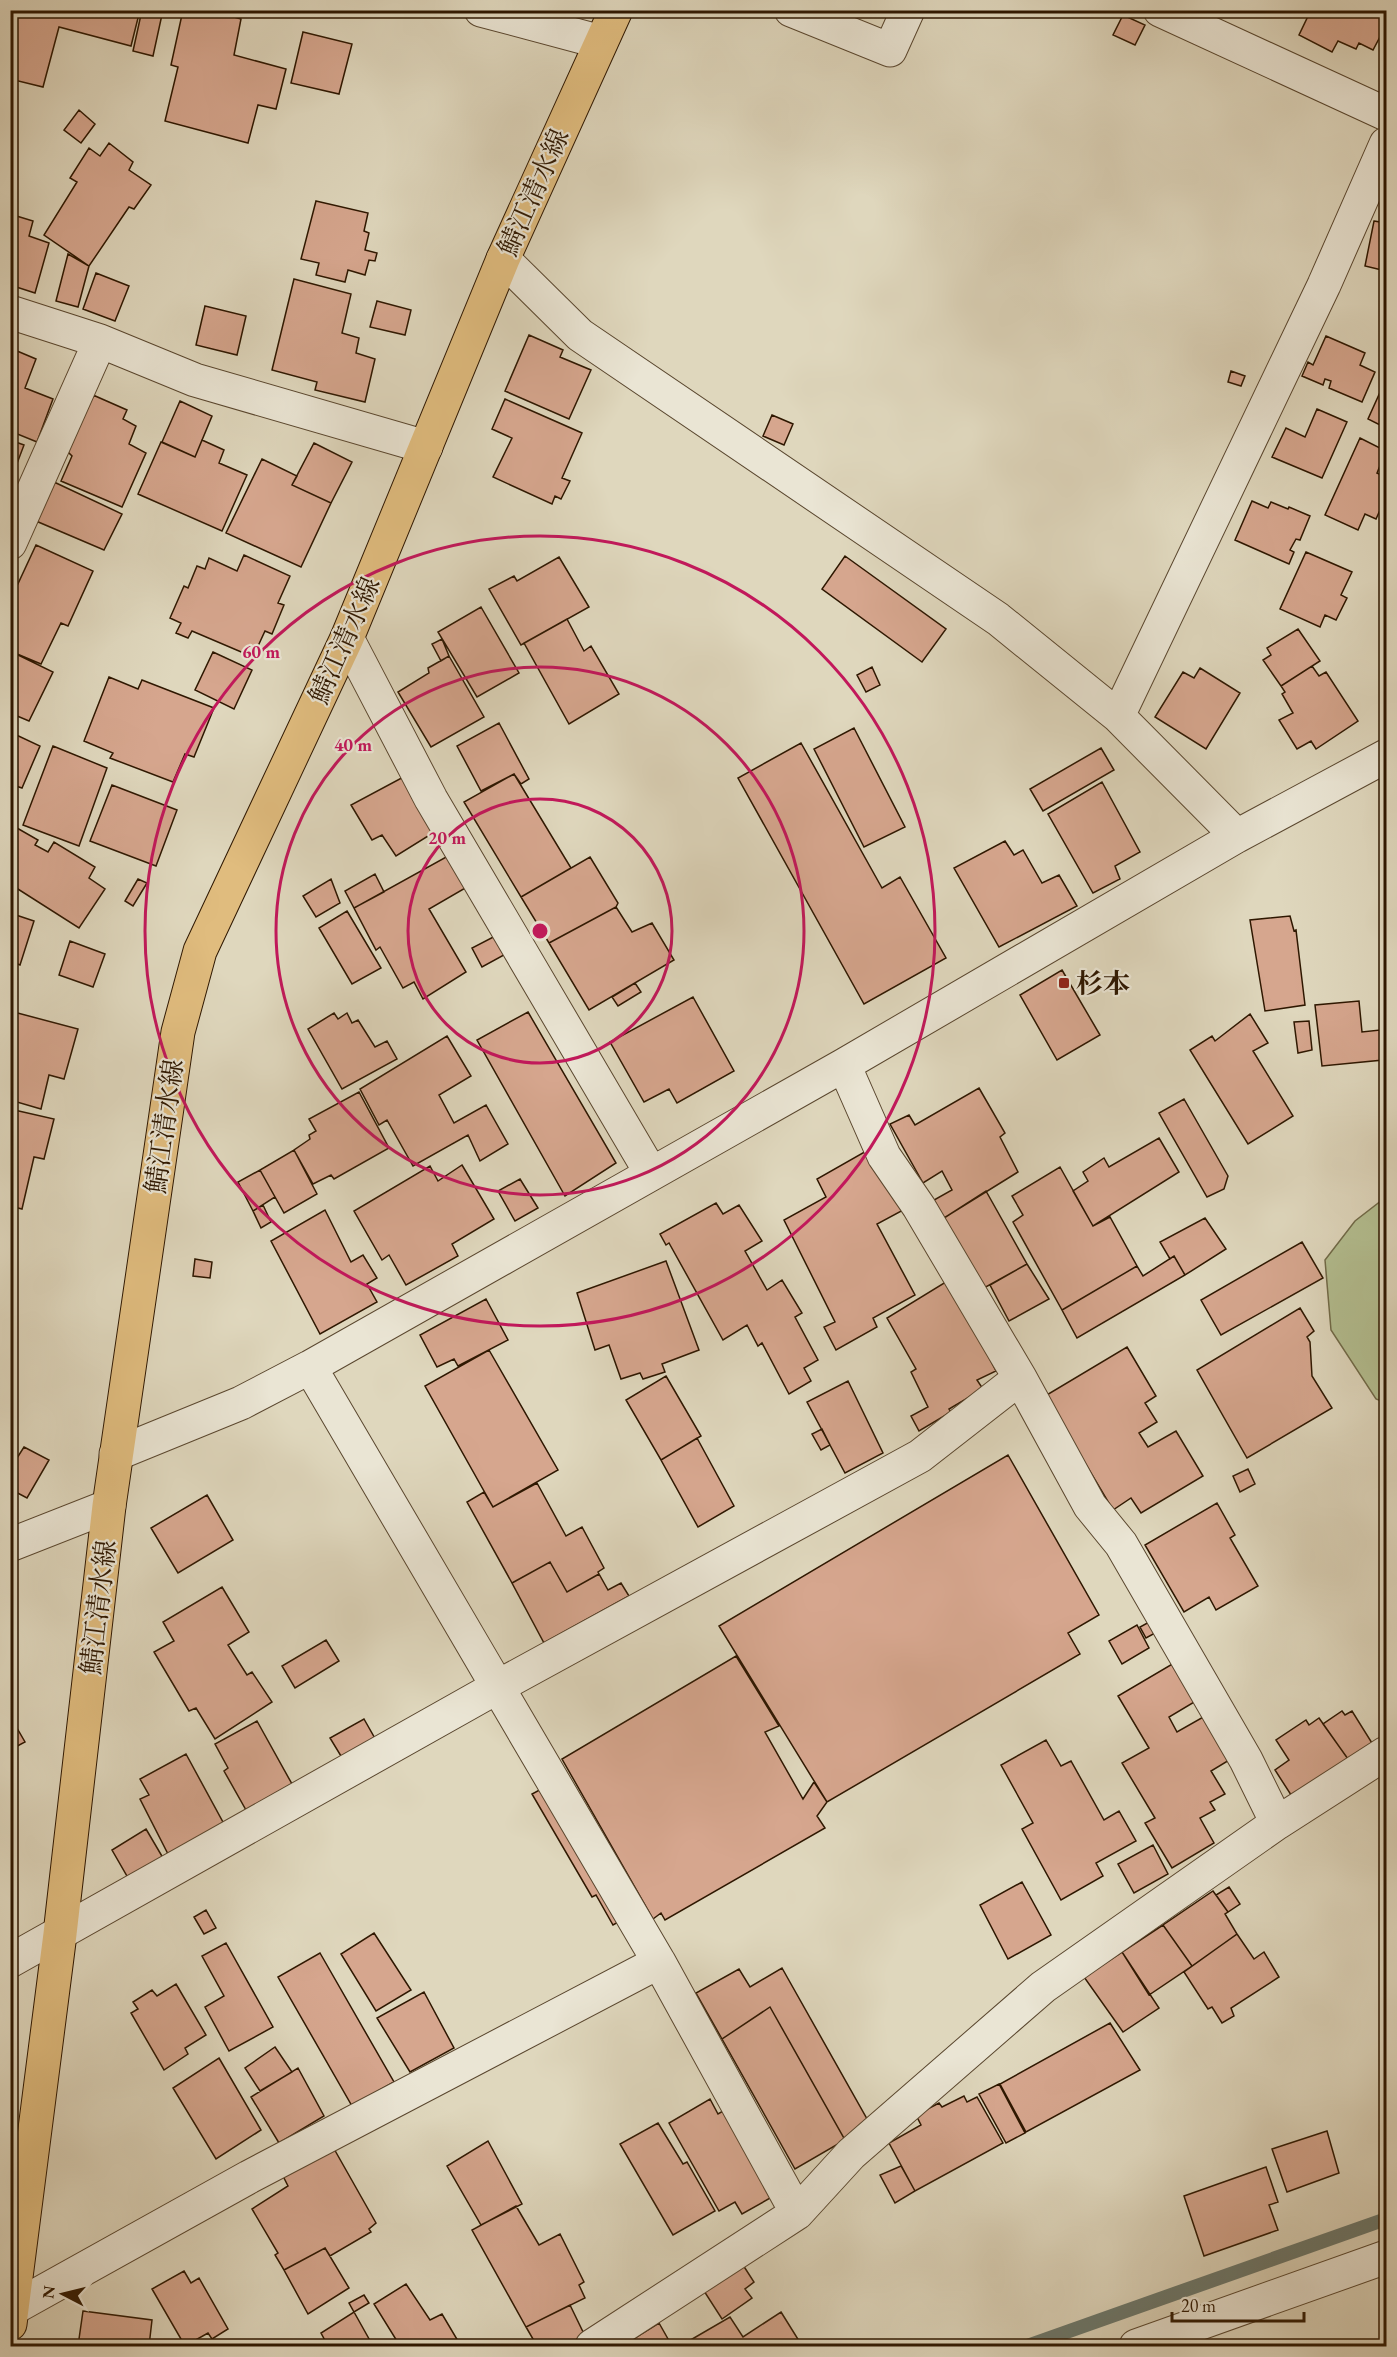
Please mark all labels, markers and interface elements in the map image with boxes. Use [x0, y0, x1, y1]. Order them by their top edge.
street label: 鯖江清水線 [490, 123, 576, 261]
street label: 鯖江清水線 [301, 571, 387, 709]
text: 60 m [242, 640, 280, 663]
text: 40 m [334, 733, 372, 756]
text: 20 m [428, 826, 466, 849]
centre of rings [530, 921, 550, 941]
place label: 杉本 [1076, 966, 1130, 1001]
marker: 杉本 [1057, 976, 1071, 990]
street label: 鯖江清水線 [137, 1057, 191, 1195]
street label: 鯖江清水線 [72, 1538, 124, 1676]
north arrow [33, 2264, 93, 2324]
text: N [37, 2284, 60, 2300]
scale bar [1172, 2285, 1304, 2323]
text: 20 m [1181, 2294, 1216, 2317]

